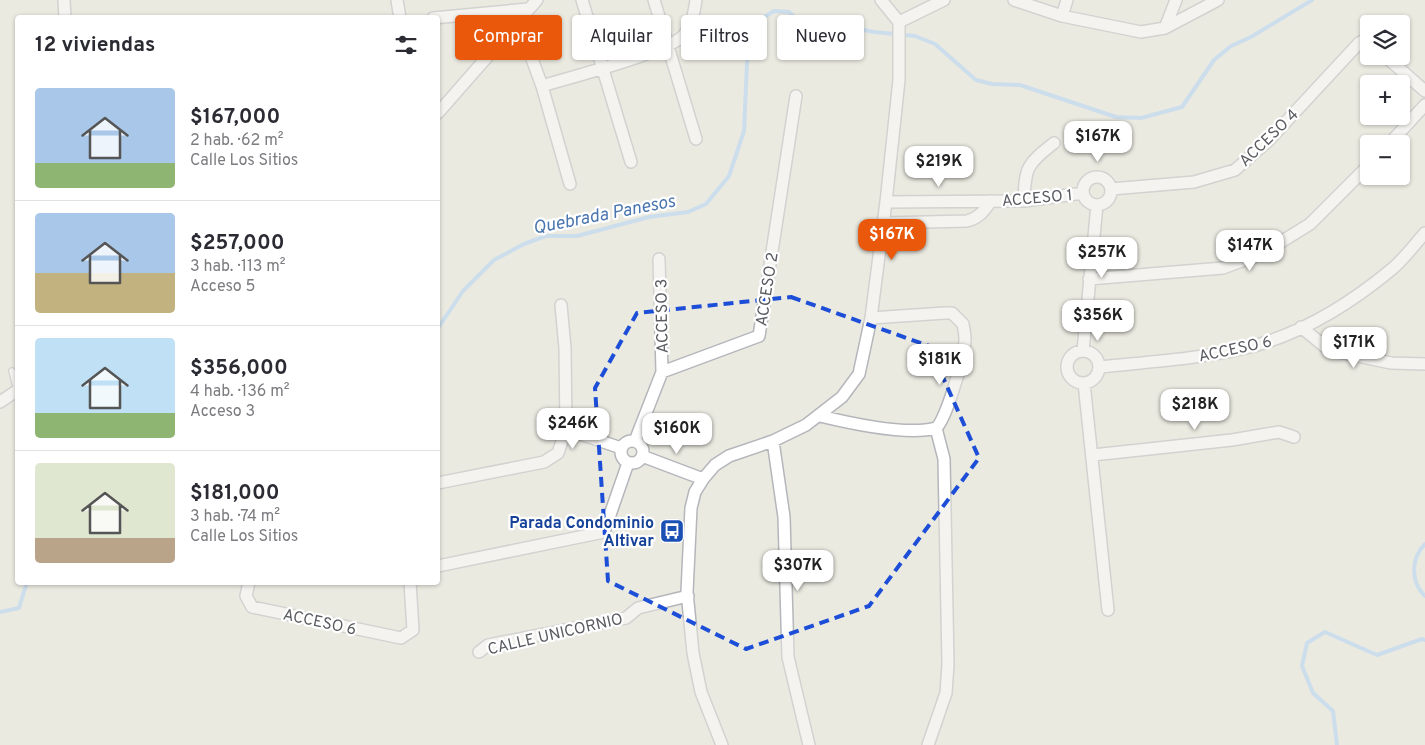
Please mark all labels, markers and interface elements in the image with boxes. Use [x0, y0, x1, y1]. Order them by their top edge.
chip: Comprar [455, 15, 562, 60]
chip: Alquilar [572, 15, 671, 60]
chip: Filtros [681, 15, 767, 60]
chip: Nuevo [777, 15, 864, 60]
map controls [1360, 15, 1410, 185]
button: layers [1360, 15, 1410, 65]
icon: filters [392, 31, 420, 59]
text: 12 viviendas [35, 32, 155, 59]
button: + [1360, 75, 1410, 125]
text: $167,000 [190, 104, 280, 131]
street label: ACCESO 4 [1235, 105, 1303, 172]
icon: home [75, 108, 135, 168]
pin: $167K [1063, 120, 1133, 163]
text: $167K [1075, 127, 1121, 147]
text: 2 hab. · 62 m² [190, 131, 284, 151]
button: − [1360, 135, 1410, 185]
pin: $219K [904, 146, 974, 188]
text: Calle Los Sitios [190, 151, 298, 171]
text: $219K [916, 152, 963, 172]
street label: ACCESO 1 [1001, 186, 1073, 212]
water label: Quebrada Panesos [531, 190, 678, 241]
pin: $167K [857, 218, 927, 261]
text: $167K [869, 225, 915, 245]
text: $257,000 [190, 230, 285, 257]
pin: $147K [1215, 230, 1285, 272]
icon: home [75, 233, 135, 293]
pin: $257K [1067, 236, 1137, 279]
text: $147K [1227, 236, 1273, 256]
text: $257K [1077, 243, 1127, 263]
street label: ACCESO 2 [752, 251, 784, 328]
text: 3 hab. · 113 m² [190, 257, 286, 277]
text: Acceso 5 [190, 277, 255, 297]
street label: ACCESO 3 [652, 278, 674, 353]
pin: $356K [1063, 300, 1133, 342]
text: $356K [1073, 306, 1123, 326]
pin: $171K [1319, 326, 1389, 369]
street label: ACCESO 6 [1197, 332, 1274, 367]
text: $171K [1333, 333, 1375, 353]
pin: $181K [905, 344, 975, 386]
text: $181K [918, 350, 962, 370]
text: $356,000 [190, 355, 288, 382]
icon: home [75, 358, 135, 418]
text: 4 hab. · 136 m² [190, 382, 289, 402]
pin: $218K [1160, 388, 1230, 431]
text: $218K [1171, 395, 1219, 415]
text: Acceso 3 [190, 402, 255, 422]
pin: $246K [538, 408, 608, 450]
pin: $160K [642, 412, 712, 455]
text: $246K [548, 414, 598, 434]
text: $160K [653, 419, 701, 439]
text: $181,000 [190, 480, 280, 507]
icon: home [75, 483, 135, 543]
text: 3 hab. · 74 m² [190, 507, 280, 527]
place label: Parada Condominio Altivar [509, 514, 654, 552]
bus stop icon: Parada Condominio Altivar [659, 518, 685, 544]
text: Calle Los Sitios [190, 527, 298, 547]
pin: $307K [763, 550, 833, 592]
text: $307K [773, 556, 823, 576]
street label: ACCESO 6 [281, 605, 358, 640]
street label: CALLE UNICORNIO [486, 610, 625, 660]

